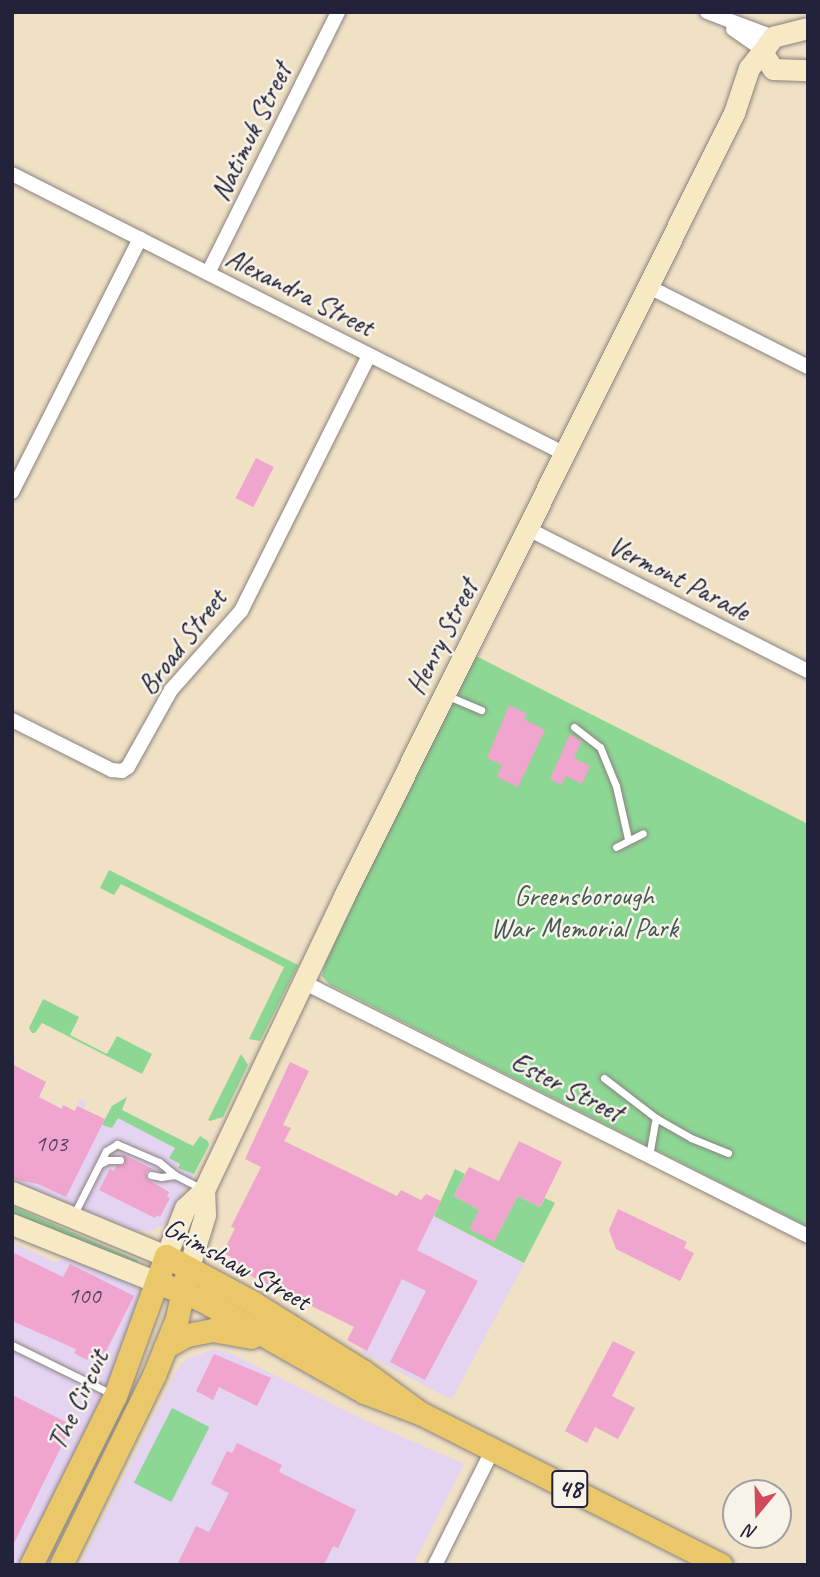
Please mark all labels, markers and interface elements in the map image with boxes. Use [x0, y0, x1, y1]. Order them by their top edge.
street label: Natimuk Street [203, 58, 299, 206]
street label: Alexandra Street [220, 240, 380, 344]
street label: Vermont Parade [603, 528, 755, 628]
street label: Henry Street [399, 574, 485, 700]
street label: Broad Street [130, 583, 234, 701]
park label: Greensborough War Memorial Park [490, 879, 678, 945]
street label: Ester Street [506, 1045, 628, 1129]
house number: 103 [35, 1130, 67, 1158]
street label: Grimshaw Street [158, 1210, 316, 1318]
house number: 100 [68, 1282, 100, 1310]
street label: The Circuit [40, 1345, 116, 1455]
road number: 48 [551, 1466, 589, 1512]
north arrow [722, 1479, 792, 1549]
text: N [741, 1519, 760, 1545]

